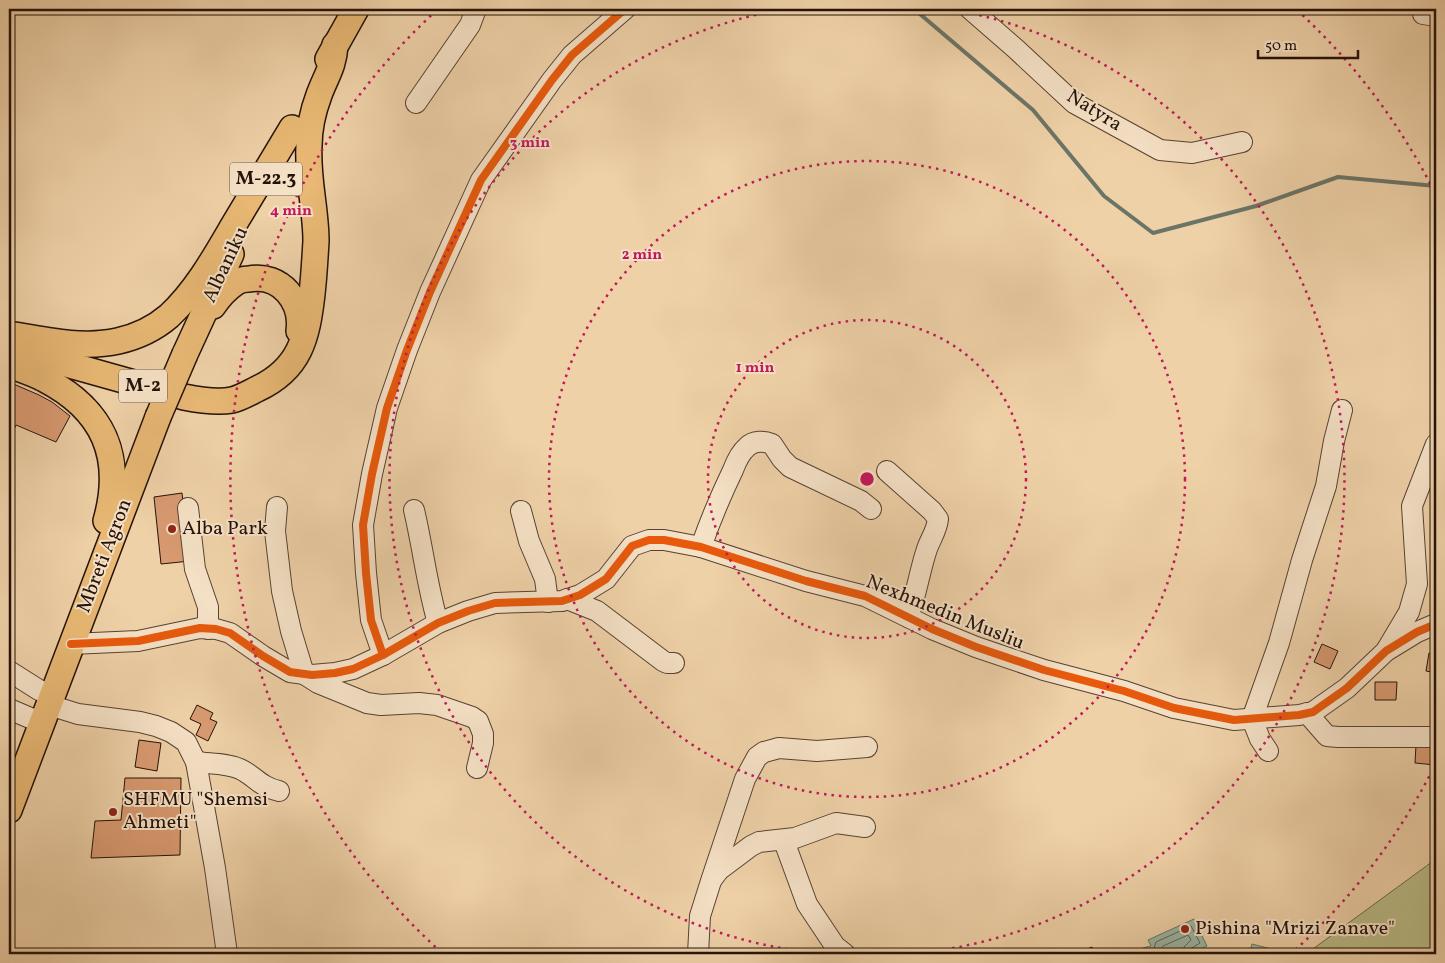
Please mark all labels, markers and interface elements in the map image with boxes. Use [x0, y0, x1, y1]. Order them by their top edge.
scale bar [1258, 28, 1358, 60]
text: 50 m [1265, 36, 1297, 57]
street label: Natyra [1061, 83, 1127, 139]
text: 3 min [510, 133, 550, 154]
road number: M-22.3 [230, 162, 302, 195]
text: 4 min [270, 201, 312, 222]
street label: Albaniku [196, 222, 256, 308]
text: 2 min [622, 245, 662, 266]
text: 1 min [736, 358, 774, 379]
road number: M-2 [119, 370, 167, 402]
centre of rings [858, 470, 876, 488]
street label: Mbreti Agron [70, 495, 140, 617]
place label: Alba Park [182, 515, 268, 543]
marker: Alba Park [166, 523, 178, 535]
street label: Nexhmedin Musliu [862, 568, 1028, 658]
place label: SHFMU "Shemsi Ahmeti" [123, 786, 268, 837]
marker: SHFMU "Shemsi Ahmeti" [107, 806, 119, 818]
place label: Pishina "Mrizi Zanave" [1195, 915, 1395, 943]
marker: Pishina "Mrizi Zanave" [1179, 923, 1191, 935]

